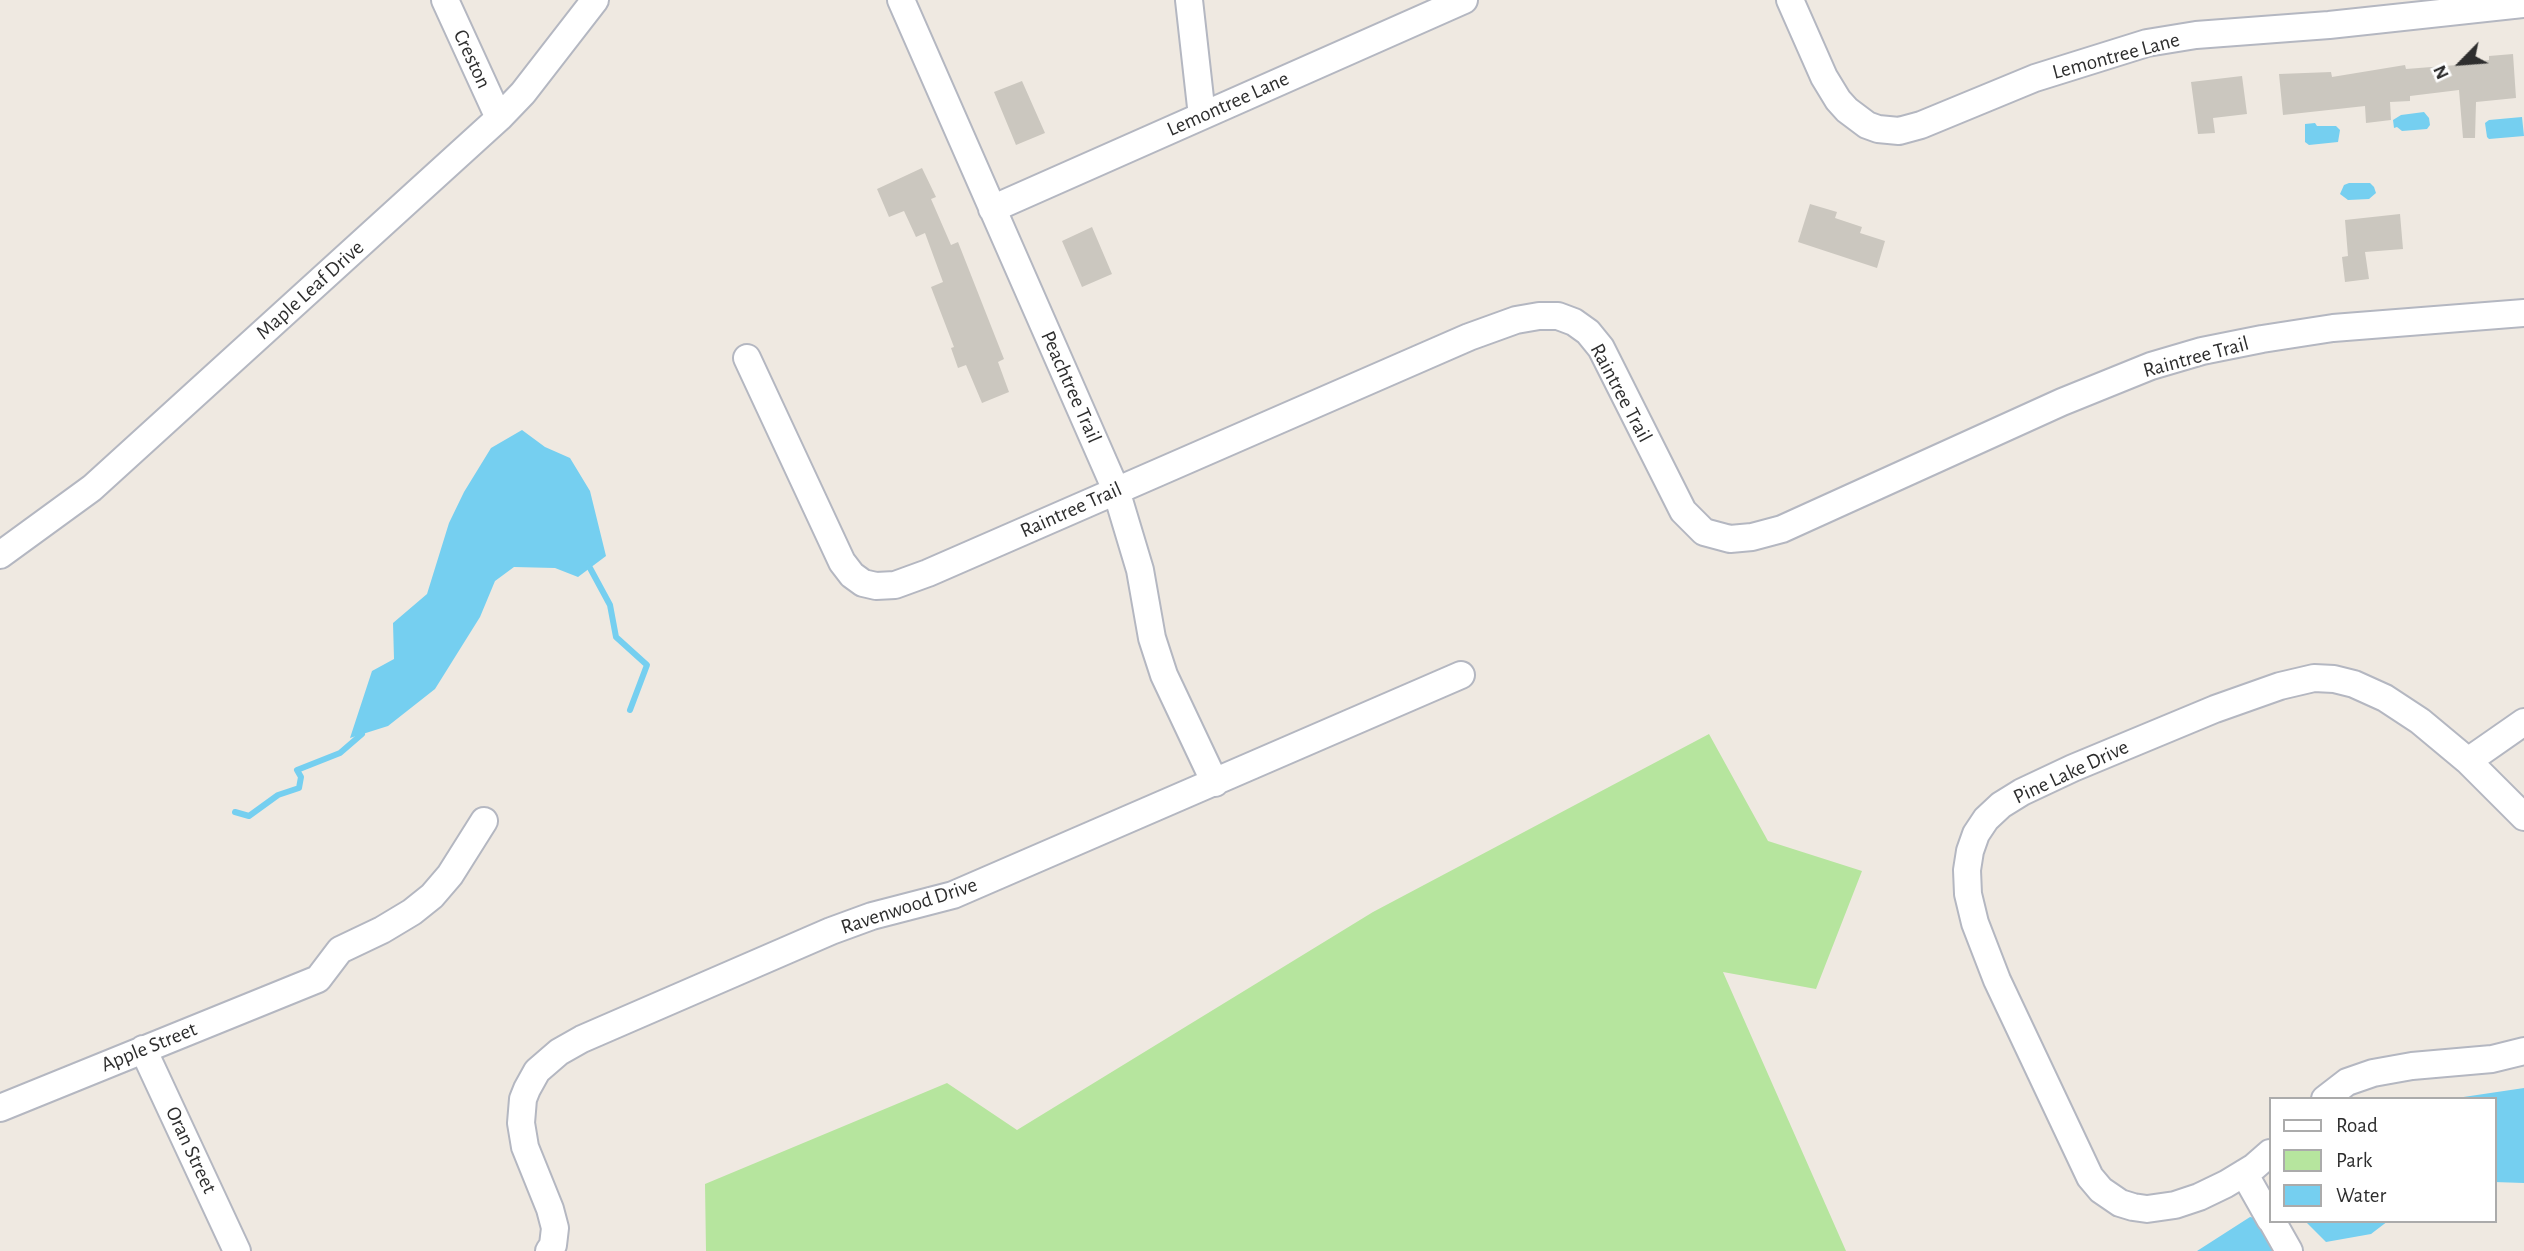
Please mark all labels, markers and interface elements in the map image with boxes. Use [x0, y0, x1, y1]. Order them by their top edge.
street label: Creston [447, 26, 497, 92]
street label: Lemontree Lane [2050, 27, 2182, 85]
north arrow [2426, 28, 2496, 98]
text: N [2430, 62, 2453, 82]
street label: Lemontree Lane [1163, 66, 1293, 142]
street label: Maple Leaf Drive [251, 235, 369, 345]
street label: Peachtree Trail [1035, 327, 1107, 447]
street label: Raintree Trail [2140, 331, 2252, 383]
street label: Raintree Trail [1584, 339, 1658, 447]
street label: Raintree Trail [1016, 476, 1126, 544]
street label: Pine Lake Drive [2009, 734, 2133, 810]
street label: Ravenwood Drive [838, 872, 980, 940]
street label: Apple Street [98, 1016, 200, 1078]
legend [2268, 1097, 2496, 1223]
street label: Oran Street [160, 1102, 222, 1198]
text: Road [2336, 1115, 2378, 1136]
text: Park [2336, 1150, 2372, 1171]
text: Water [2336, 1185, 2386, 1206]

